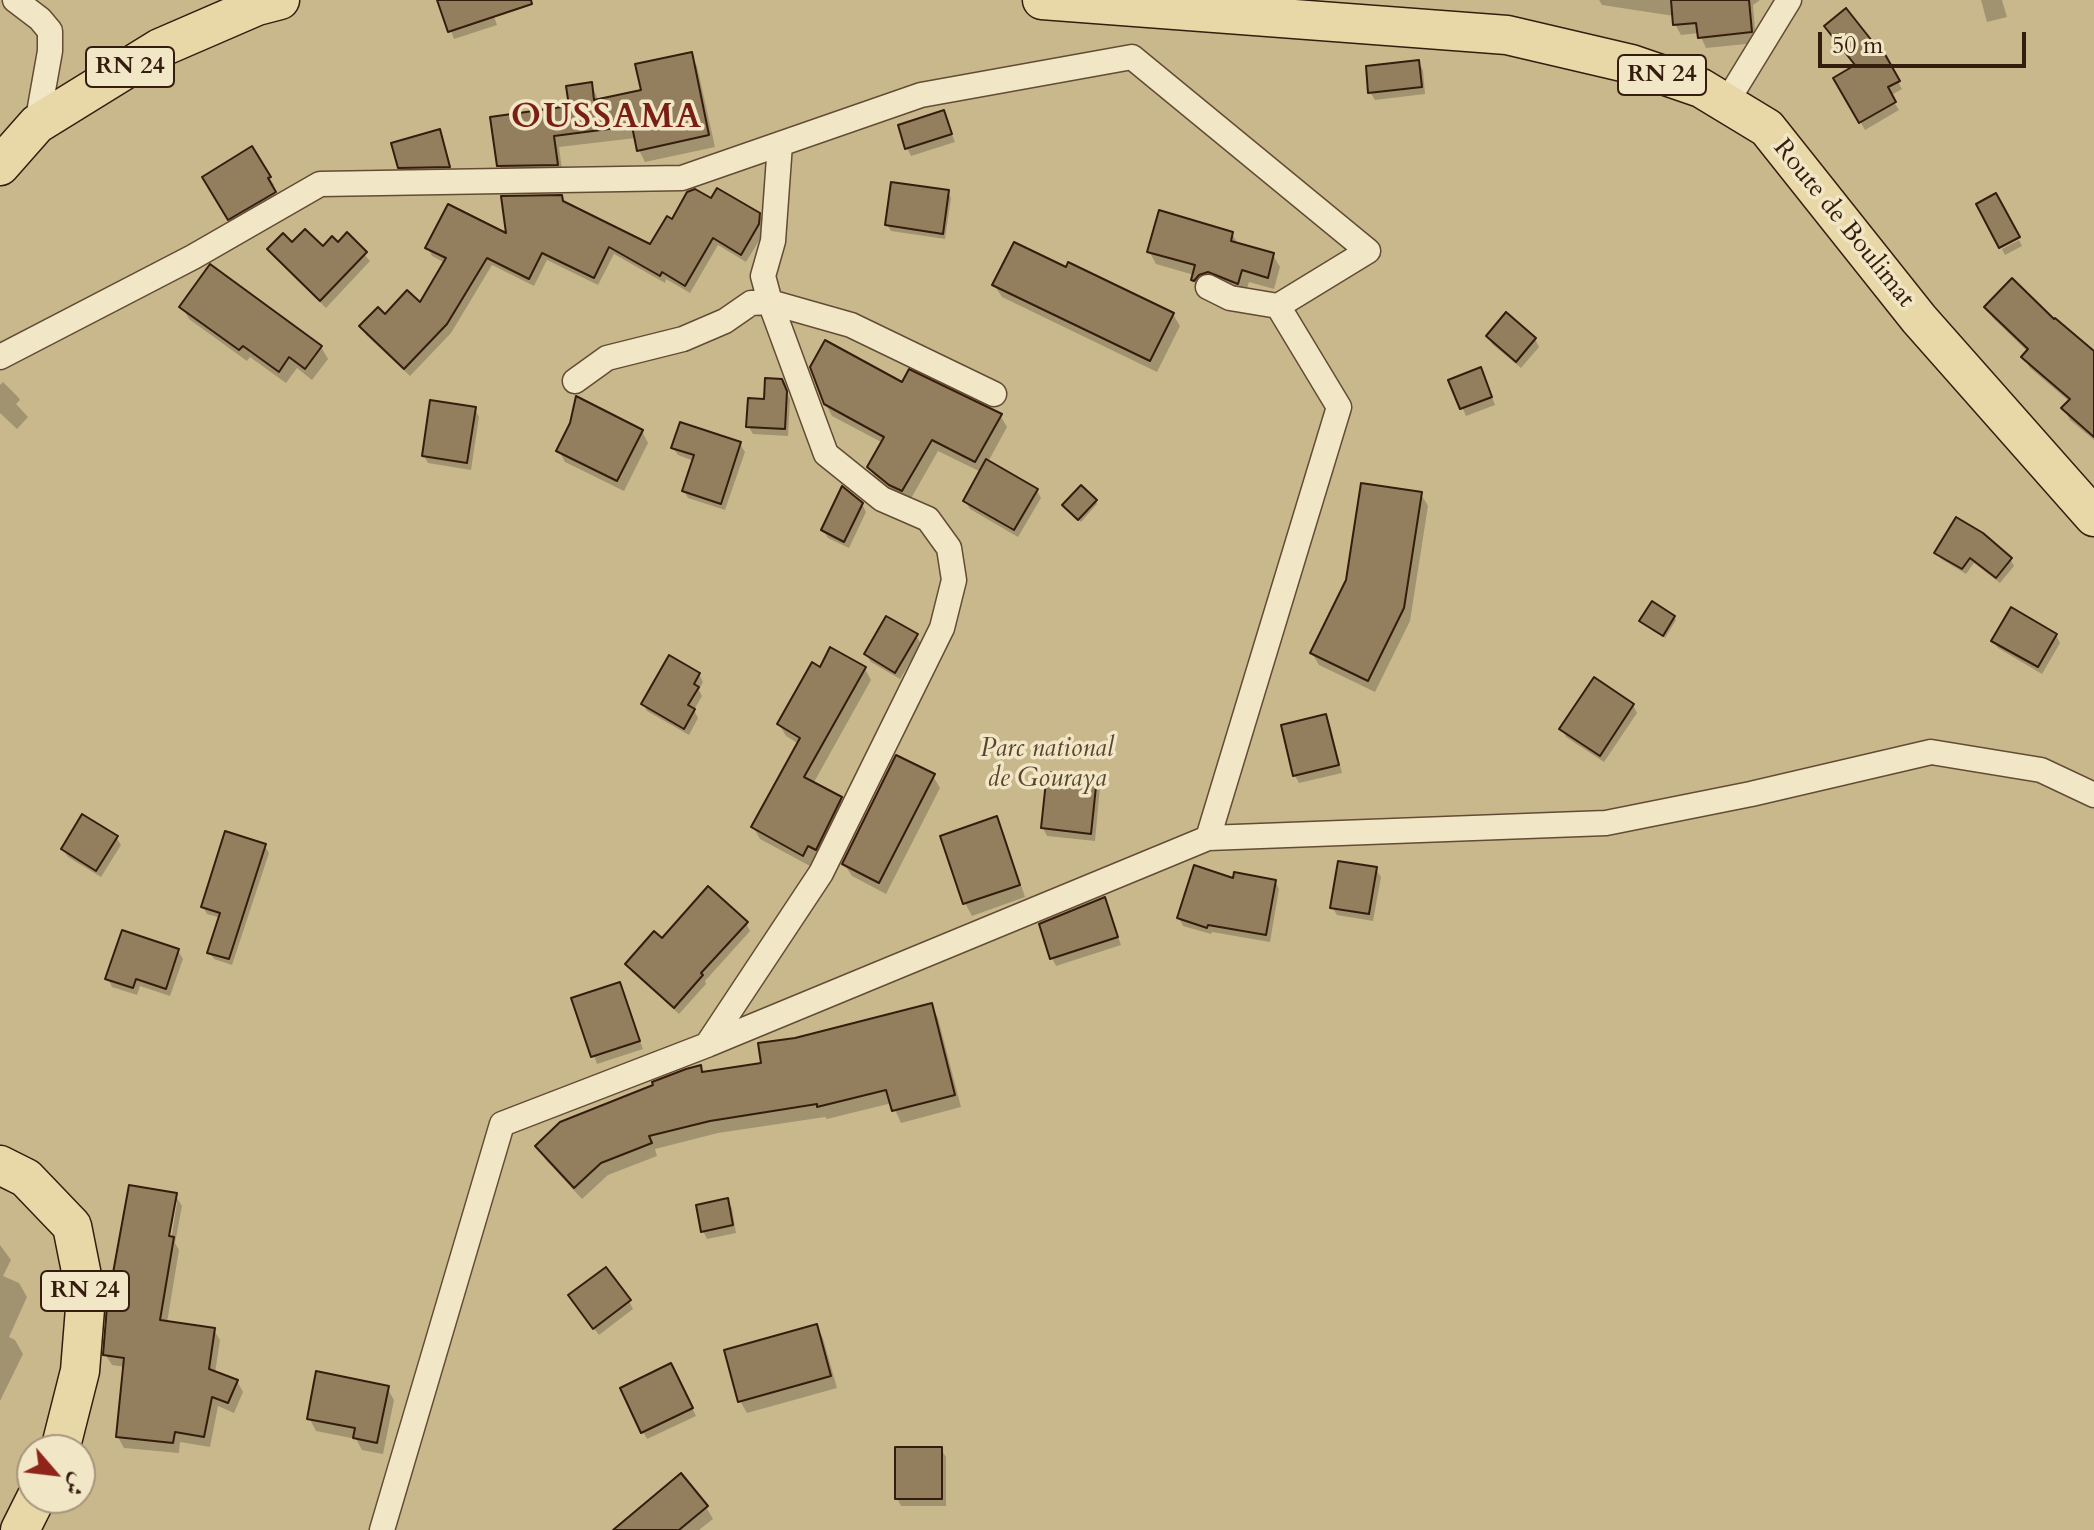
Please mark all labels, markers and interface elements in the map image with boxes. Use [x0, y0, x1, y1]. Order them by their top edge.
scale bar [1822, 16, 2030, 66]
text: 50 m [1832, 29, 1883, 62]
road number: RN 24 [86, 47, 174, 87]
road number: RN 24 [1618, 55, 1706, 95]
district label: OUSSAMA [511, 99, 703, 139]
street label: Route de Boulimat [1766, 134, 1920, 314]
park label: Parc national de Gouraya [980, 734, 1114, 796]
road number: RN 24 [41, 1271, 129, 1311]
north arrow [16, 1434, 96, 1514]
text: ش [57, 1468, 94, 1501]

